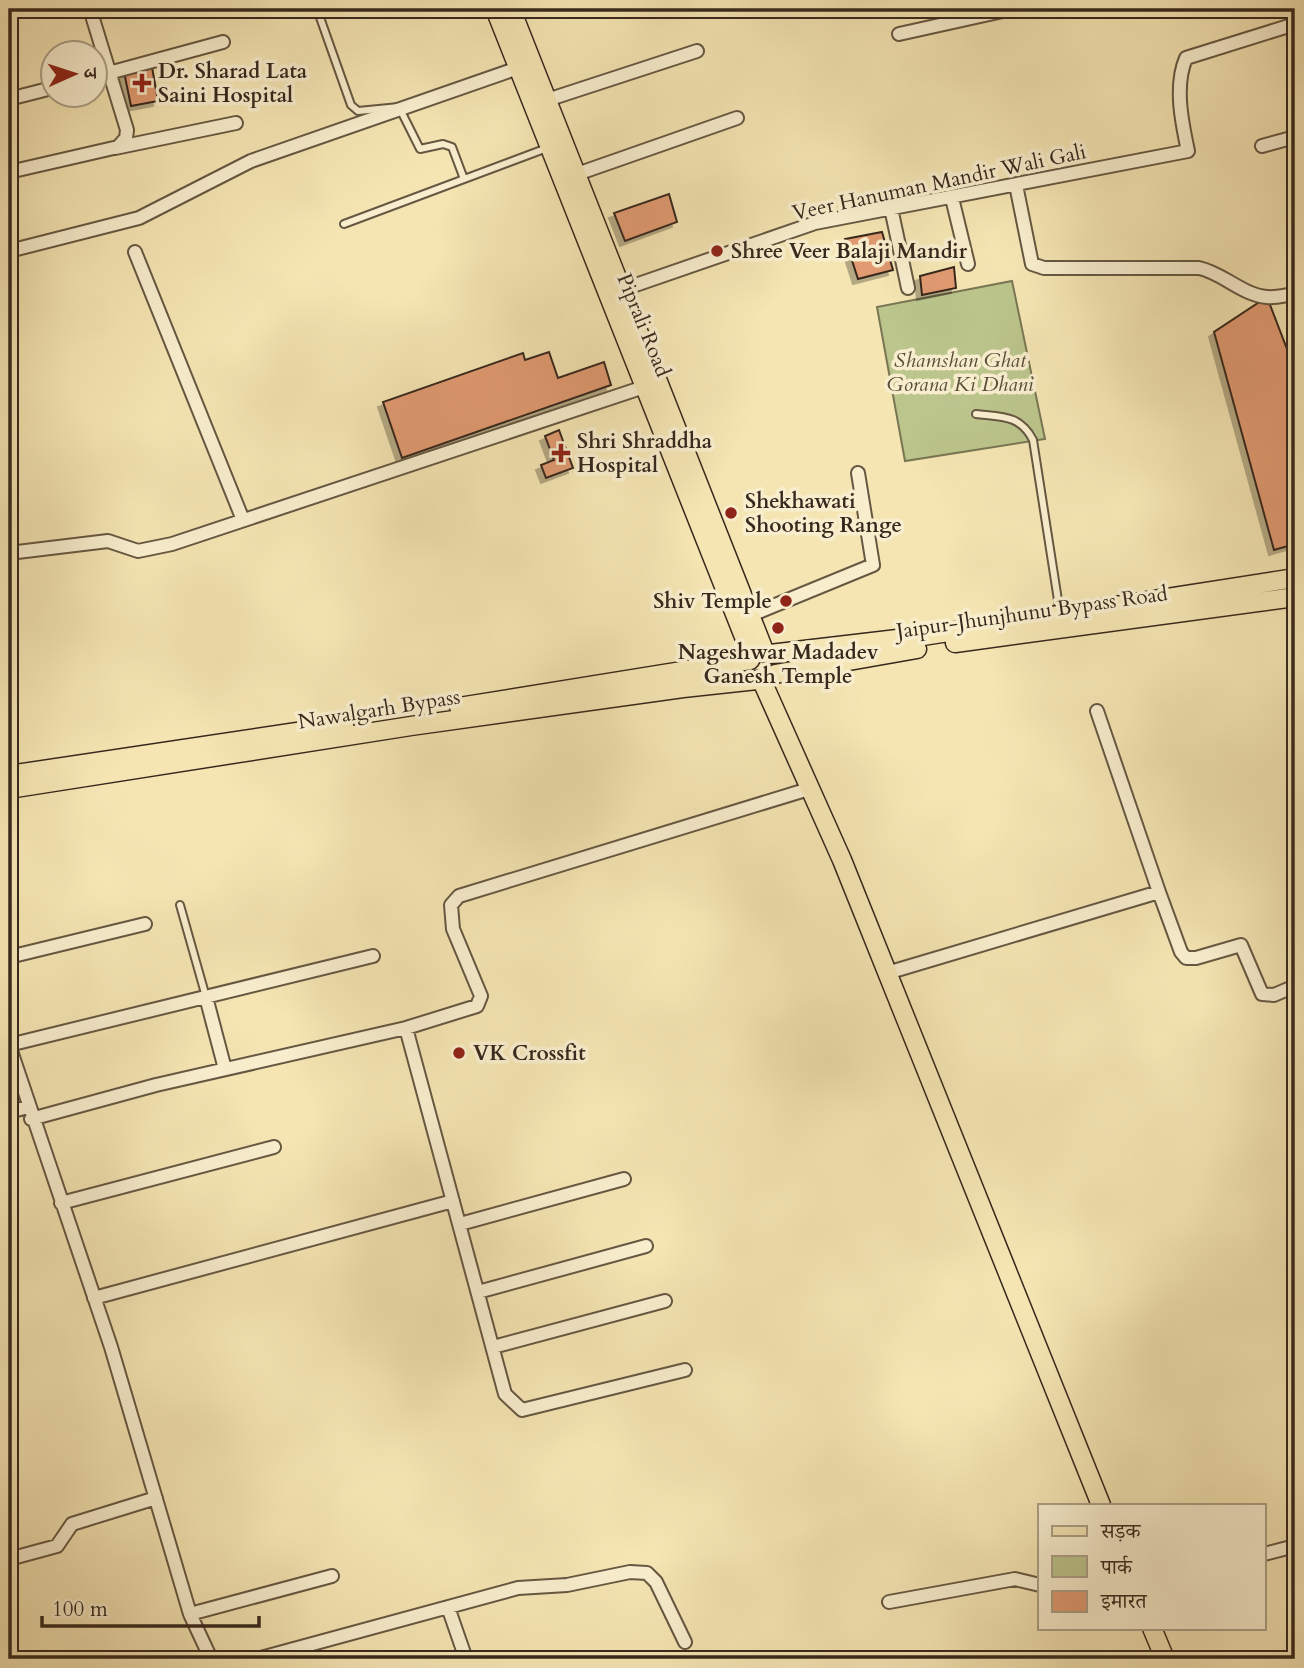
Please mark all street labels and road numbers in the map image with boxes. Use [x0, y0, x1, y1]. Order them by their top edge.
street label: Veer Hanuman Mandir Wali Gali [790, 137, 1089, 228]
street label: Piprali Road [610, 269, 677, 381]
street label: Jaipur-Jhunjhunu Bypass Road [892, 579, 1169, 646]
street label: Nawalgarh Bypass [296, 682, 462, 737]

